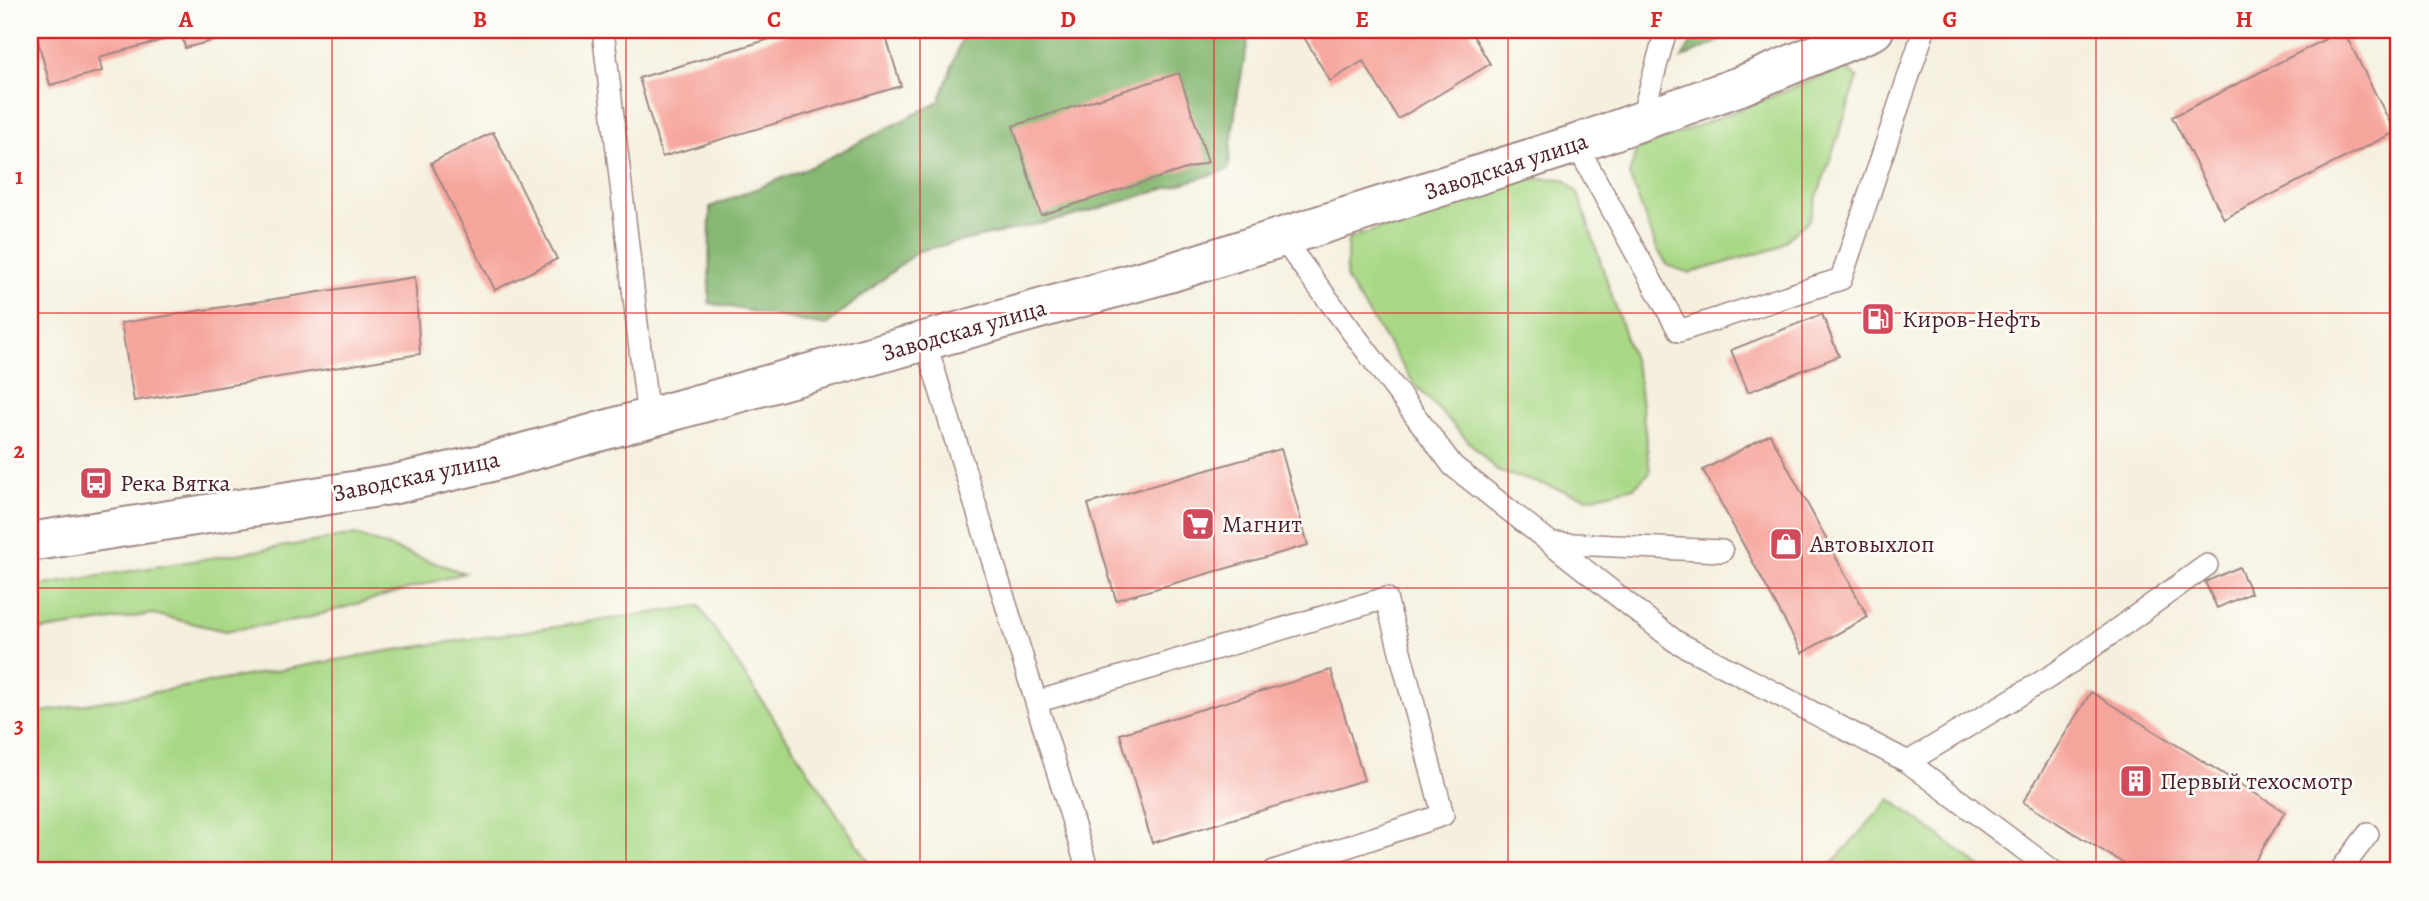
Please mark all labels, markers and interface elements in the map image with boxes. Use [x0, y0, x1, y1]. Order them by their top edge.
text: A [178, 4, 194, 35]
text: B [473, 4, 487, 35]
text: C [767, 4, 781, 35]
text: D [1060, 4, 1076, 35]
text: E [1355, 4, 1369, 35]
text: F [1650, 4, 1663, 35]
text: G [1942, 4, 1958, 35]
text: H [2235, 4, 2253, 35]
street label: Заводская улица [1420, 124, 1592, 208]
text: 1 [15, 161, 23, 192]
street label: Заводская улица [878, 291, 1050, 369]
fuel station icon: Киров-Нефть [1859, 300, 1897, 338]
place label: Киров-Нефть [1902, 303, 2041, 335]
text: 2 [13, 435, 25, 466]
street label: Заводская улица [329, 443, 503, 509]
bus stop icon: Река Вятка [77, 464, 115, 502]
place label: Река Вятка [120, 467, 231, 499]
supermarket icon: Магнит [1179, 505, 1217, 543]
place label: Магнит [1222, 508, 1302, 540]
shop icon: Автовыхлоп [1767, 525, 1805, 563]
place label: Автовыхлоп [1809, 528, 1935, 560]
text: 3 [14, 710, 24, 741]
building icon: Первый техосмотр [2117, 762, 2155, 800]
place label: Первый техосмотр [2160, 765, 2353, 797]

